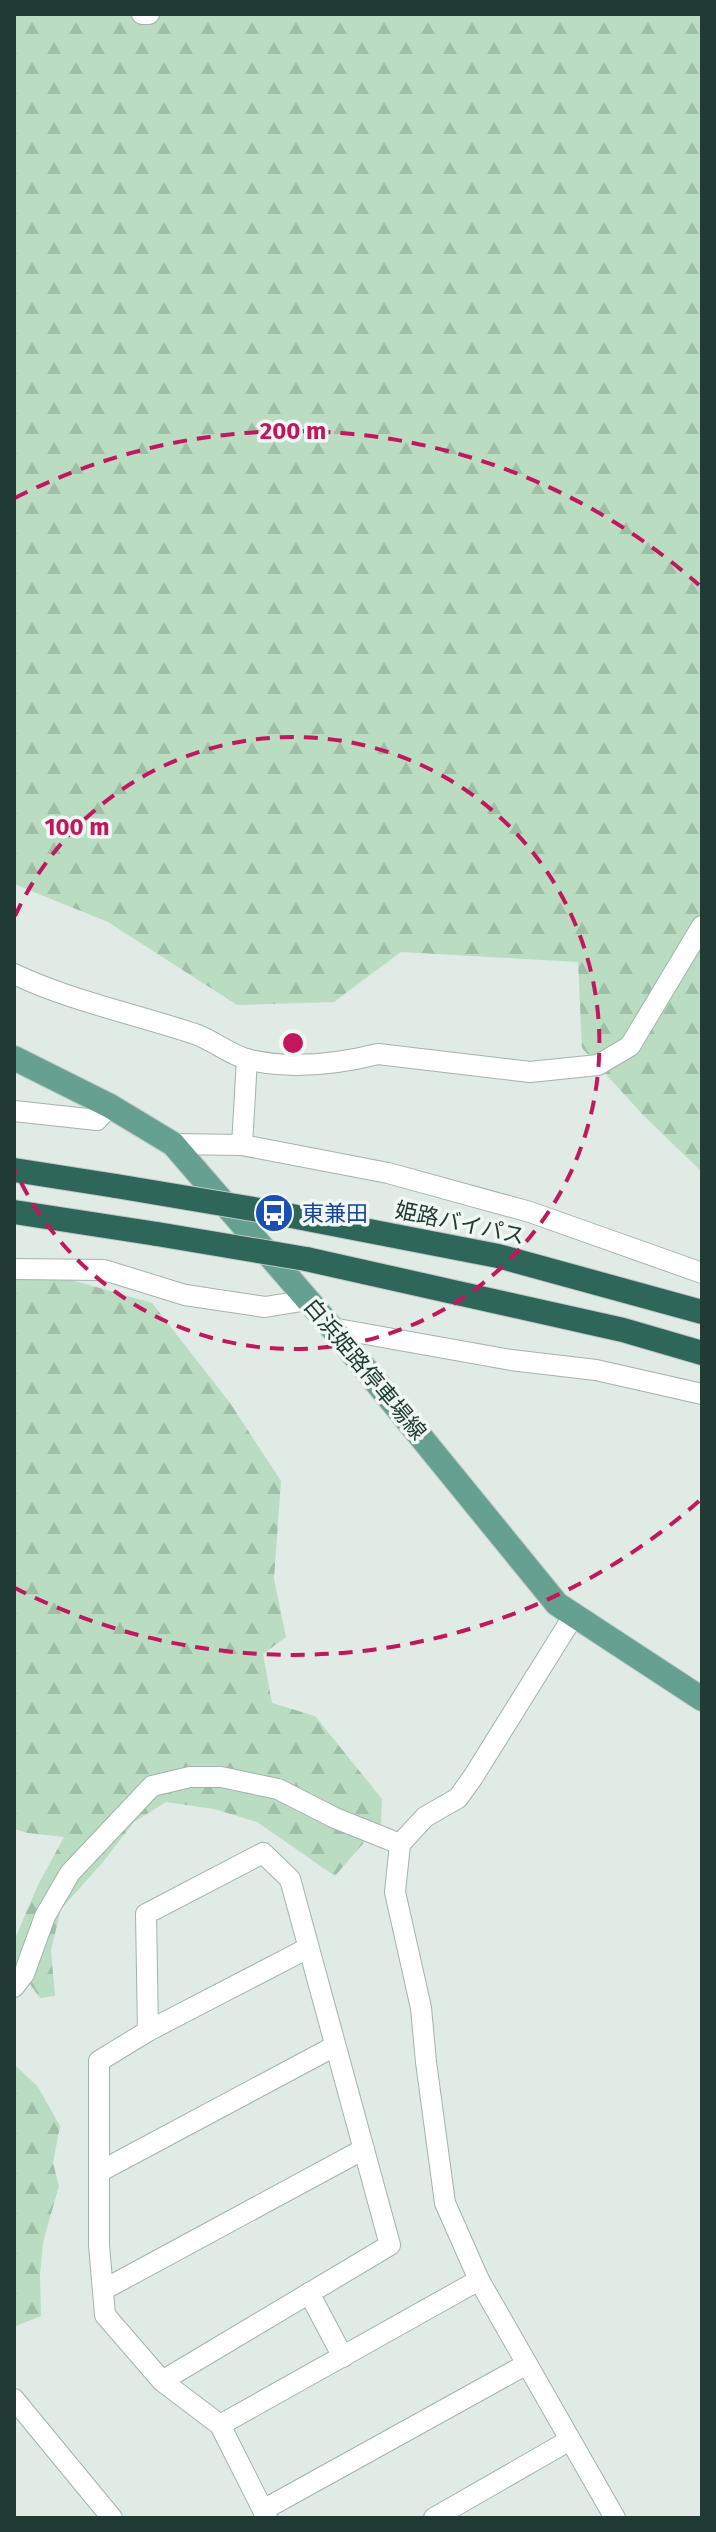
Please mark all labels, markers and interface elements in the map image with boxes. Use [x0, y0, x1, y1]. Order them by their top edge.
text: 200 m [260, 417, 326, 445]
text: 100 m [44, 813, 110, 841]
centre of rings [279, 1029, 307, 1057]
bus stop icon: 東兼田 [253, 1192, 295, 1234]
street label: 姫路バイパス [393, 1196, 527, 1250]
place label: 東兼田 [302, 1200, 368, 1227]
street label: 白浜姫路停車場線 [298, 1293, 432, 1445]

